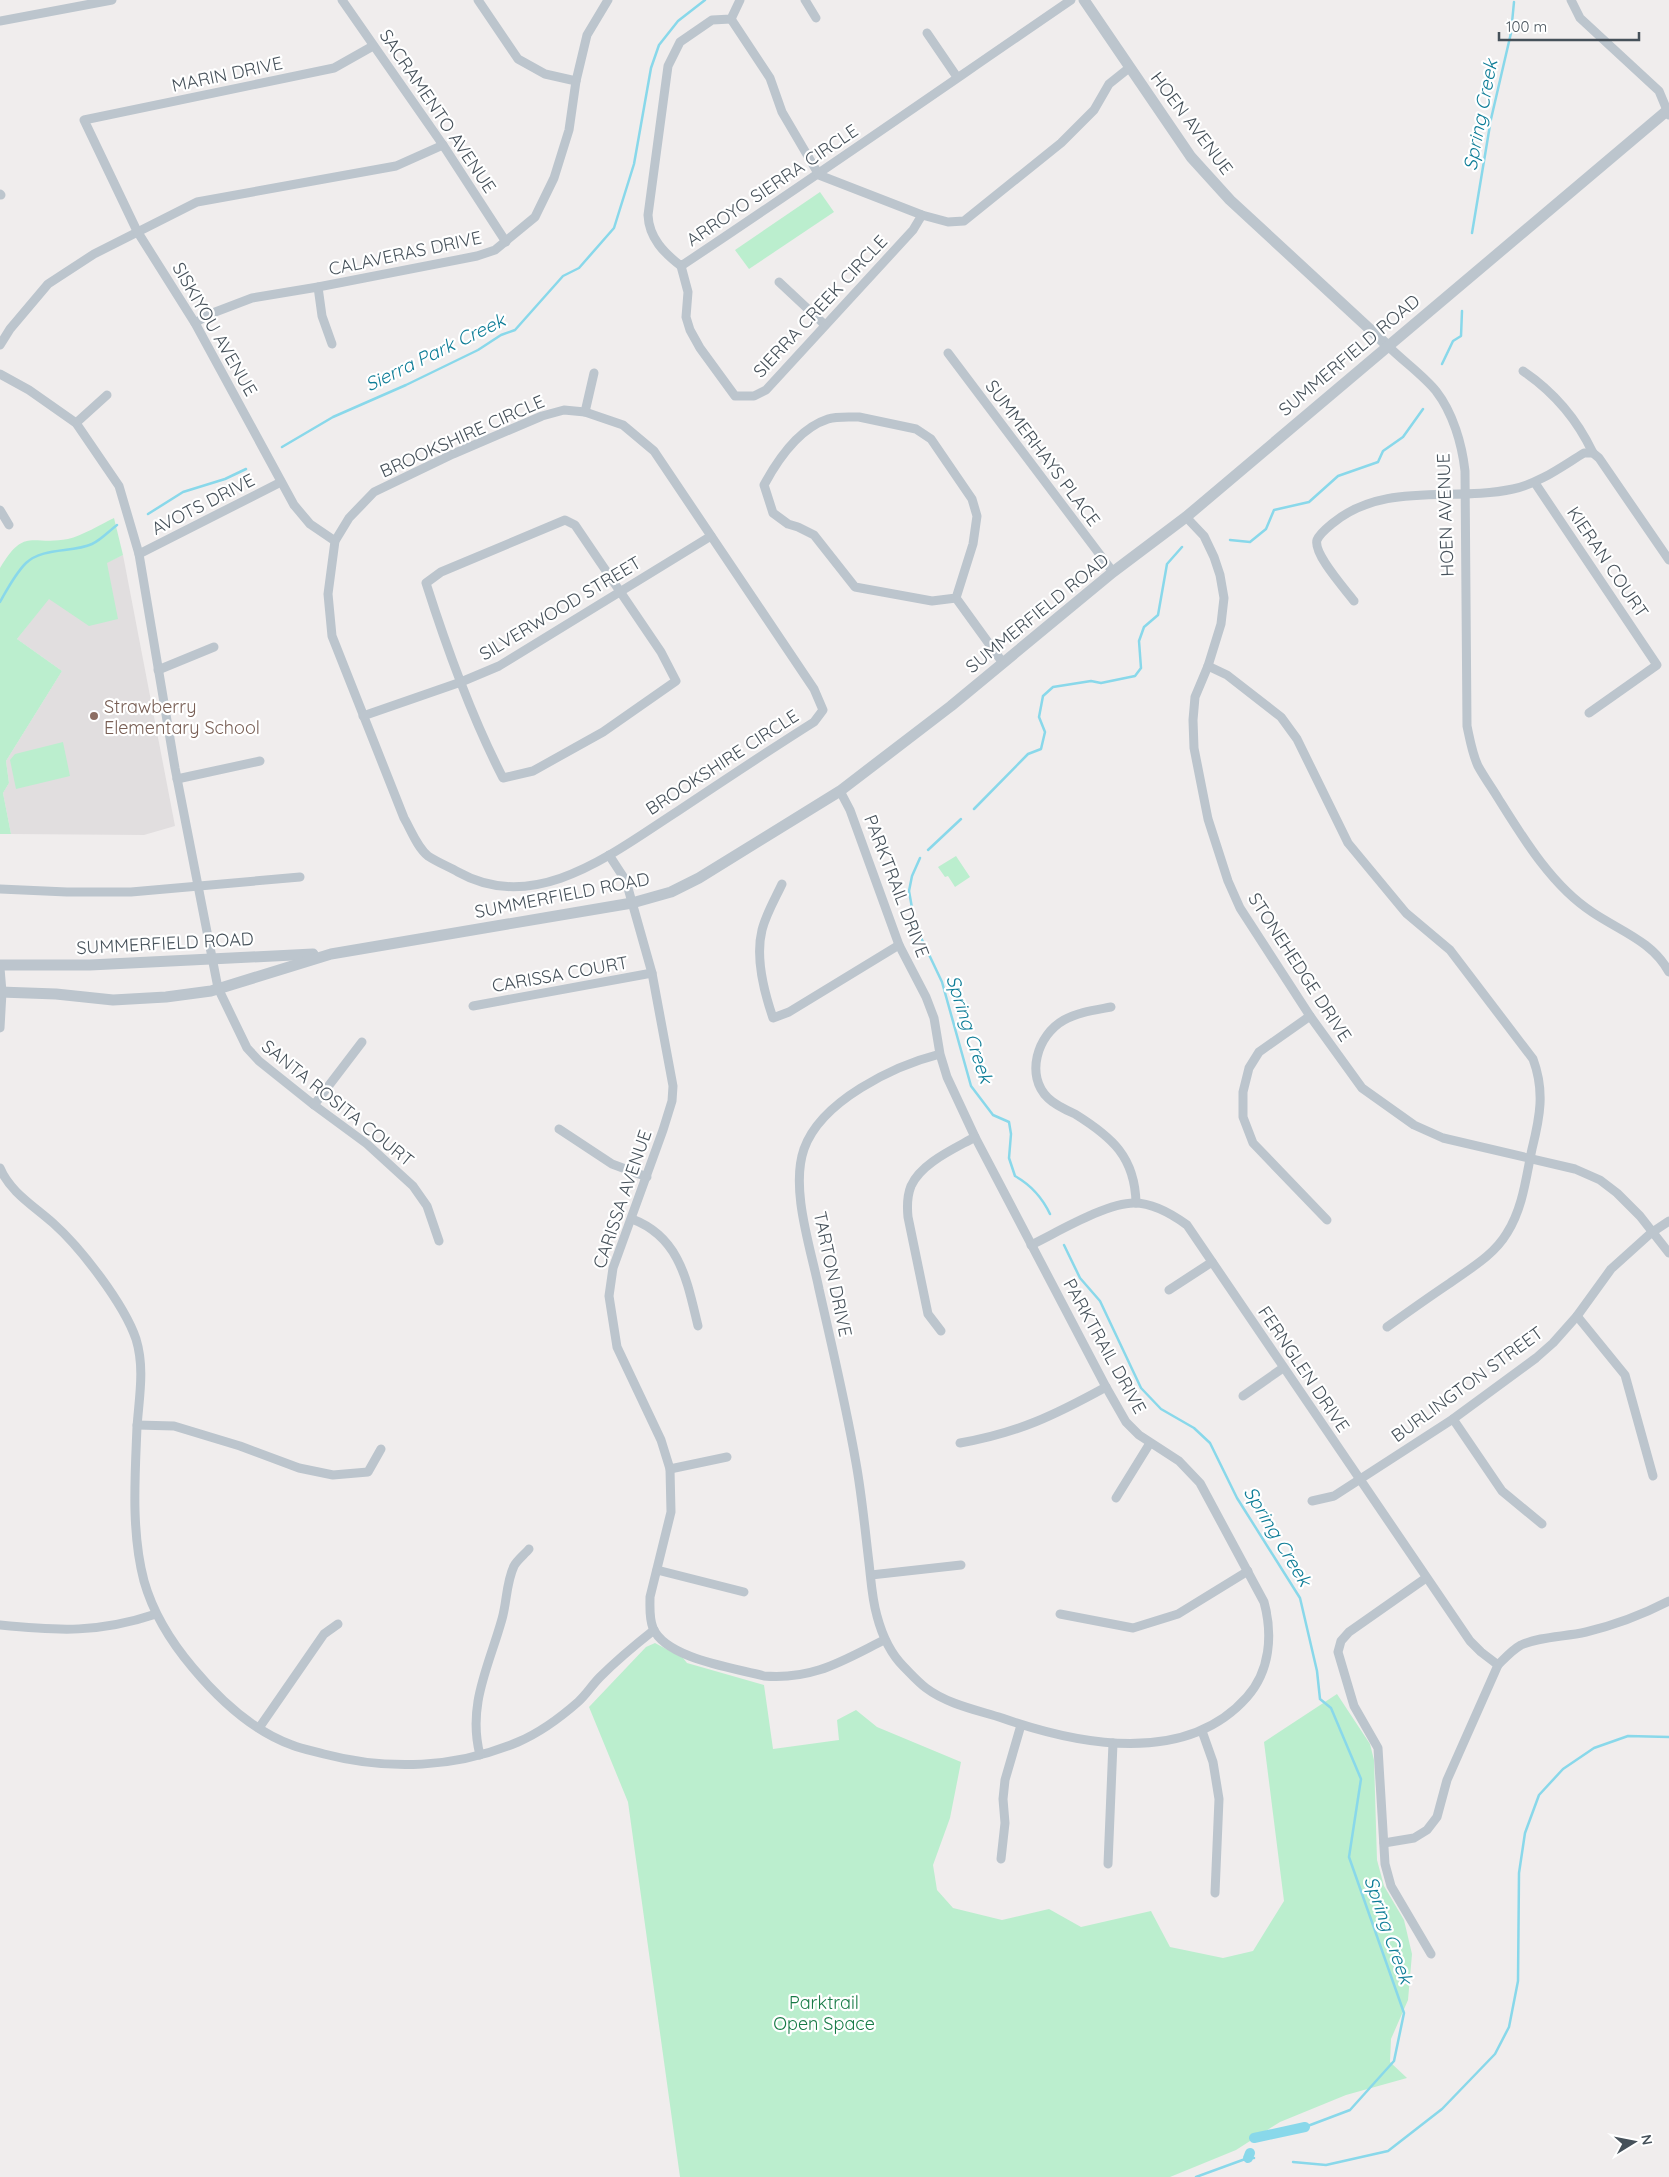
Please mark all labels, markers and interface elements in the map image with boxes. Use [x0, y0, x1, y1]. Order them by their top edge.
scale bar [1499, 10, 1639, 42]
text: 100 m [1506, 17, 1547, 36]
street label: SACRAMENTO AVENUE [375, 25, 501, 197]
street label: MARIN DRIVE [169, 51, 285, 97]
water label: Spring Creek [1457, 56, 1503, 173]
street label: HOEN AVENUE [1146, 67, 1238, 179]
street label: ARROYO SIERRA CIRCLE [682, 119, 862, 251]
street label: CALAVERAS DRIVE [327, 226, 483, 280]
street label: SIERRA CREEK CIRCLE [748, 230, 892, 382]
street label: SISKIYOU AVENUE [167, 258, 263, 400]
street label: SUMMERFIELD ROAD [1274, 289, 1424, 421]
water label: Sierra Park Creek [361, 307, 511, 396]
street label: SUMMERHAYS PLACE [980, 375, 1106, 531]
street label: BROOKSHIRE CIRCLE [376, 389, 548, 483]
street label: HOEN AVENUE [1431, 453, 1459, 577]
street label: AVOTS DRIVE [148, 468, 258, 540]
street label: KIERAN COURT [1562, 502, 1654, 622]
street label: SUMMERFIELD ROAD [961, 548, 1113, 678]
street label: SILVERWOOD STREET [475, 551, 645, 665]
place label: Strawberry Elementary School [104, 695, 260, 739]
street label: BROOKSHIRE CIRCLE [641, 704, 803, 820]
marker: Strawberry Elementary School [88, 710, 100, 722]
street label: PARKTRAIL DRIVE [859, 811, 935, 961]
street label: SUMMERFIELD ROAD [473, 867, 651, 923]
street label: STONEHEDGE DRIVE [1243, 888, 1357, 1046]
street label: SUMMERFIELD ROAD [76, 927, 254, 959]
street label: CARISSA COURT [490, 951, 630, 997]
water label: Spring Creek [941, 972, 999, 1088]
street label: SANTA ROSITA COURT [257, 1035, 419, 1172]
street label: CARISSA AVENUE [588, 1127, 656, 1271]
street label: TARTON DRIVE [809, 1209, 857, 1339]
street label: PARKTRAIL DRIVE [1058, 1274, 1152, 1418]
street label: FERNGLEN DRIVE [1253, 1301, 1355, 1437]
street label: BURLINGTON STREET [1386, 1321, 1548, 1447]
water label: Spring Creek [1239, 1482, 1318, 1592]
water label: Spring Creek [1359, 1873, 1419, 1989]
park label: Parktrail Open Space [773, 1991, 875, 2035]
north arrow [1609, 2117, 1659, 2167]
text: N [1637, 2133, 1657, 2146]

